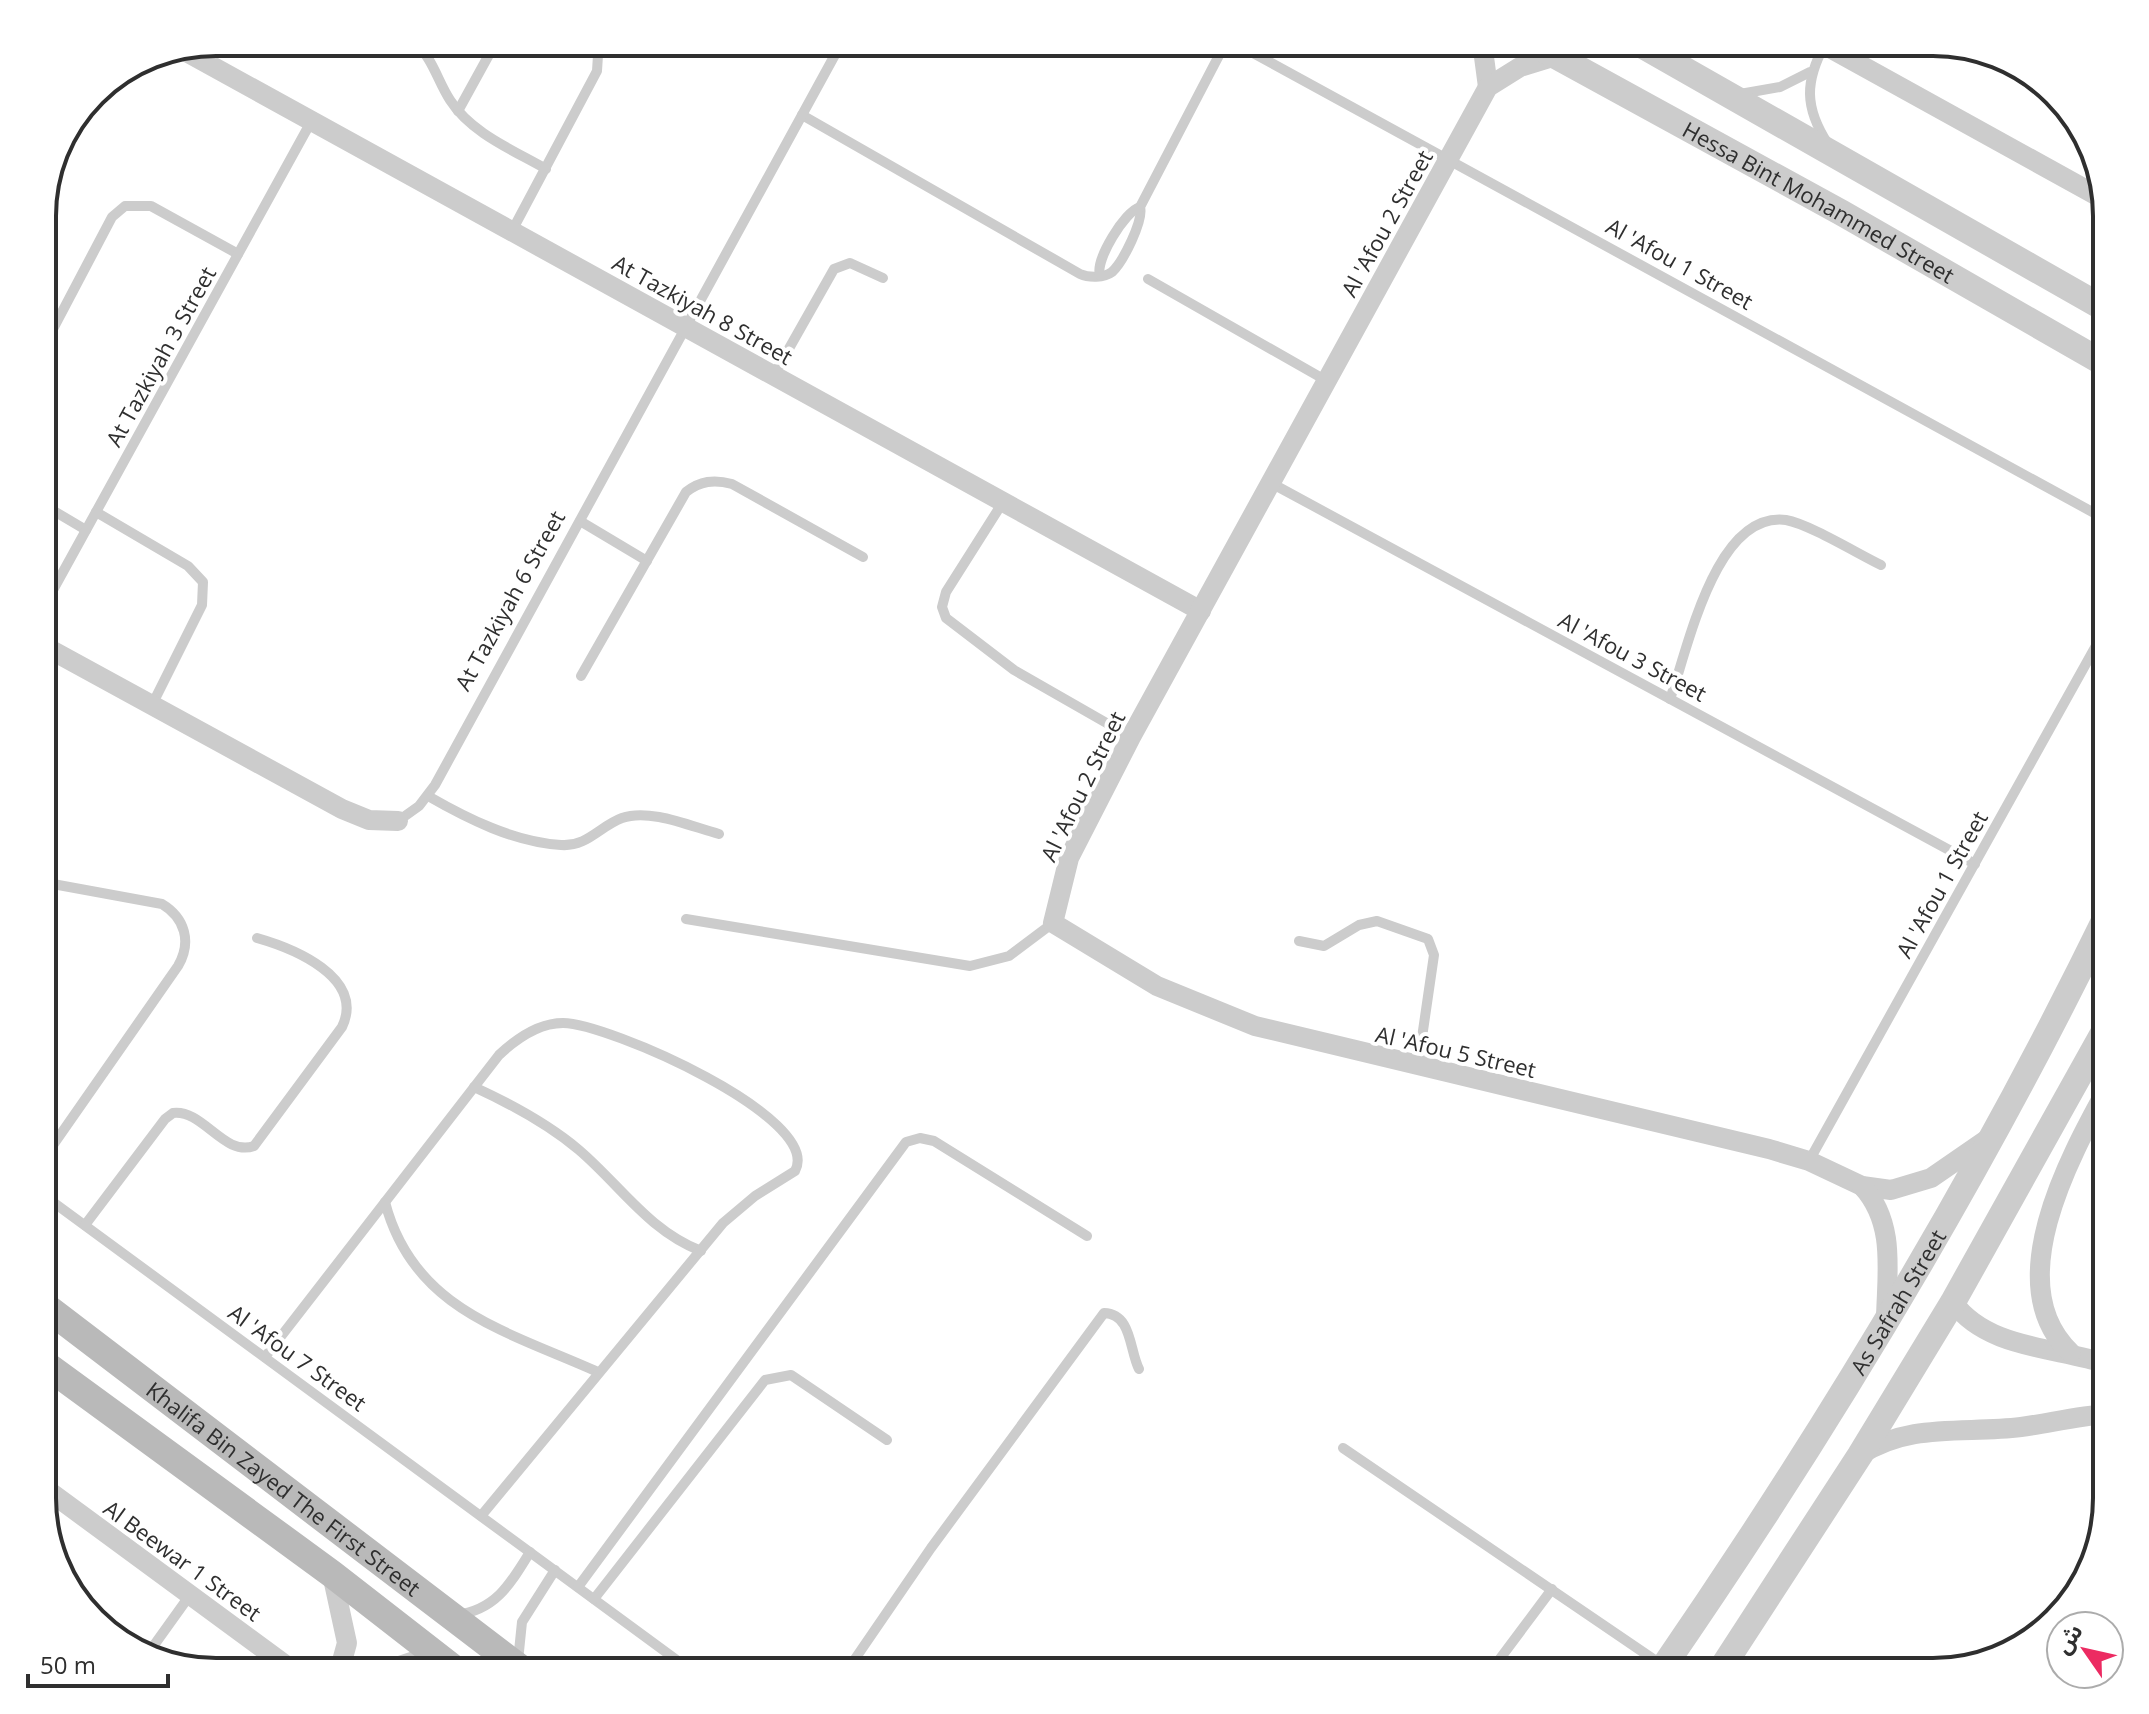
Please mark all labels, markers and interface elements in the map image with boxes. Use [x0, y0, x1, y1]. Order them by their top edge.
street label: Hessa Bint Mohammed Street [1678, 114, 1960, 290]
street label: Al 'Afou 2 Street [1333, 144, 1439, 302]
street label: Al 'Afou 1 Street [1601, 210, 1759, 316]
street label: At Tazkiyah 8 Street [608, 247, 798, 371]
street label: At Tazkiyah 3 Street [98, 261, 222, 451]
street label: At Tazkiyah 6 Street [447, 505, 571, 695]
street label: Al 'Afou 3 Street [1554, 604, 1712, 708]
street label: Al 'Afou 2 Street [1033, 706, 1131, 866]
street label: Al 'Afou 1 Street [1888, 805, 1994, 963]
street label: Al 'Afou 5 Street [1373, 1018, 1539, 1084]
street label: As Safrah Street [1843, 1224, 1952, 1380]
street label: Al 'Afou 7 Street [223, 1297, 373, 1417]
street label: Khalifa Bin Zayed The First Street [141, 1374, 427, 1602]
street label: Al Beewar 1 Street [98, 1493, 268, 1627]
north arrow [2045, 1610, 2125, 1690]
text: ش [2047, 1617, 2088, 1659]
scale bar [28, 1638, 168, 1688]
text: 50 m [40, 1648, 96, 1681]

